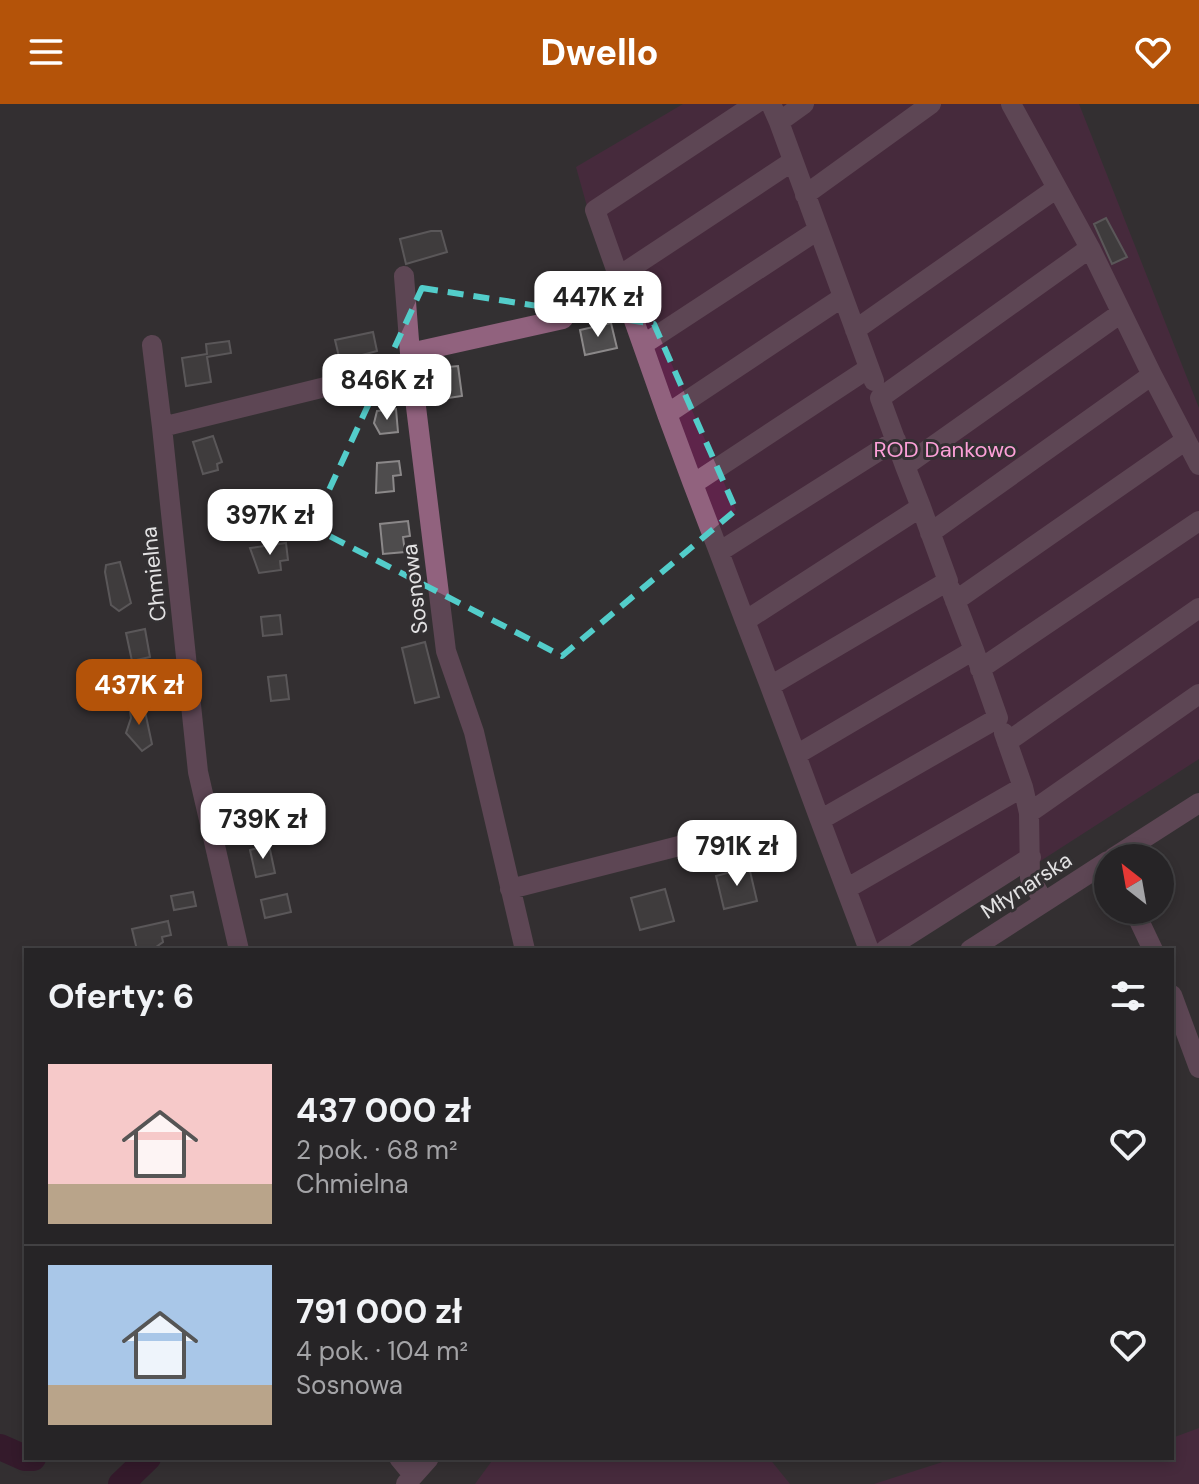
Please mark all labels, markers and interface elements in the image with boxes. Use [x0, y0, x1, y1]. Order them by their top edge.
text: Dwello [541, 29, 658, 76]
icon: menu [24, 30, 68, 74]
icon: heart [1131, 30, 1175, 74]
pin: 447K zł [524, 271, 672, 339]
text: 447K zł [552, 280, 644, 314]
pin: 846K zł [313, 354, 461, 422]
text: 846K zł [340, 363, 434, 397]
park label: ROD Dankowo [873, 435, 1017, 464]
pin: 397K zł [196, 489, 344, 557]
text: 397K zł [226, 498, 314, 532]
street label: Chmielna [134, 525, 173, 623]
street label: Sosnowa [395, 542, 434, 636]
pin: 437K zł [65, 659, 213, 727]
text: 437K zł [94, 668, 184, 702]
pin: 739K zł [189, 793, 337, 861]
text: 739K zł [219, 802, 307, 836]
pin: 791K zł [663, 820, 811, 888]
text: 791K zł [696, 829, 778, 863]
north arrow [1094, 844, 1174, 924]
map controls [1094, 844, 1174, 924]
street label: Młynarska [975, 845, 1077, 926]
text: Oferty: 6 [48, 974, 194, 1019]
icon: filters [1106, 974, 1150, 1018]
text: 437 000 zł [296, 1088, 471, 1133]
icon: home [112, 1096, 208, 1192]
icon: heart [1106, 1122, 1150, 1166]
text: 2 pok. · 68 m² [296, 1133, 458, 1167]
text: Chmielna [296, 1167, 409, 1201]
text: 791 000 zł [296, 1289, 462, 1334]
icon: home [112, 1297, 208, 1393]
icon: heart [1106, 1323, 1150, 1367]
text: 4 pok. · 104 m² [296, 1334, 468, 1368]
text: Sosnowa [296, 1368, 403, 1402]

